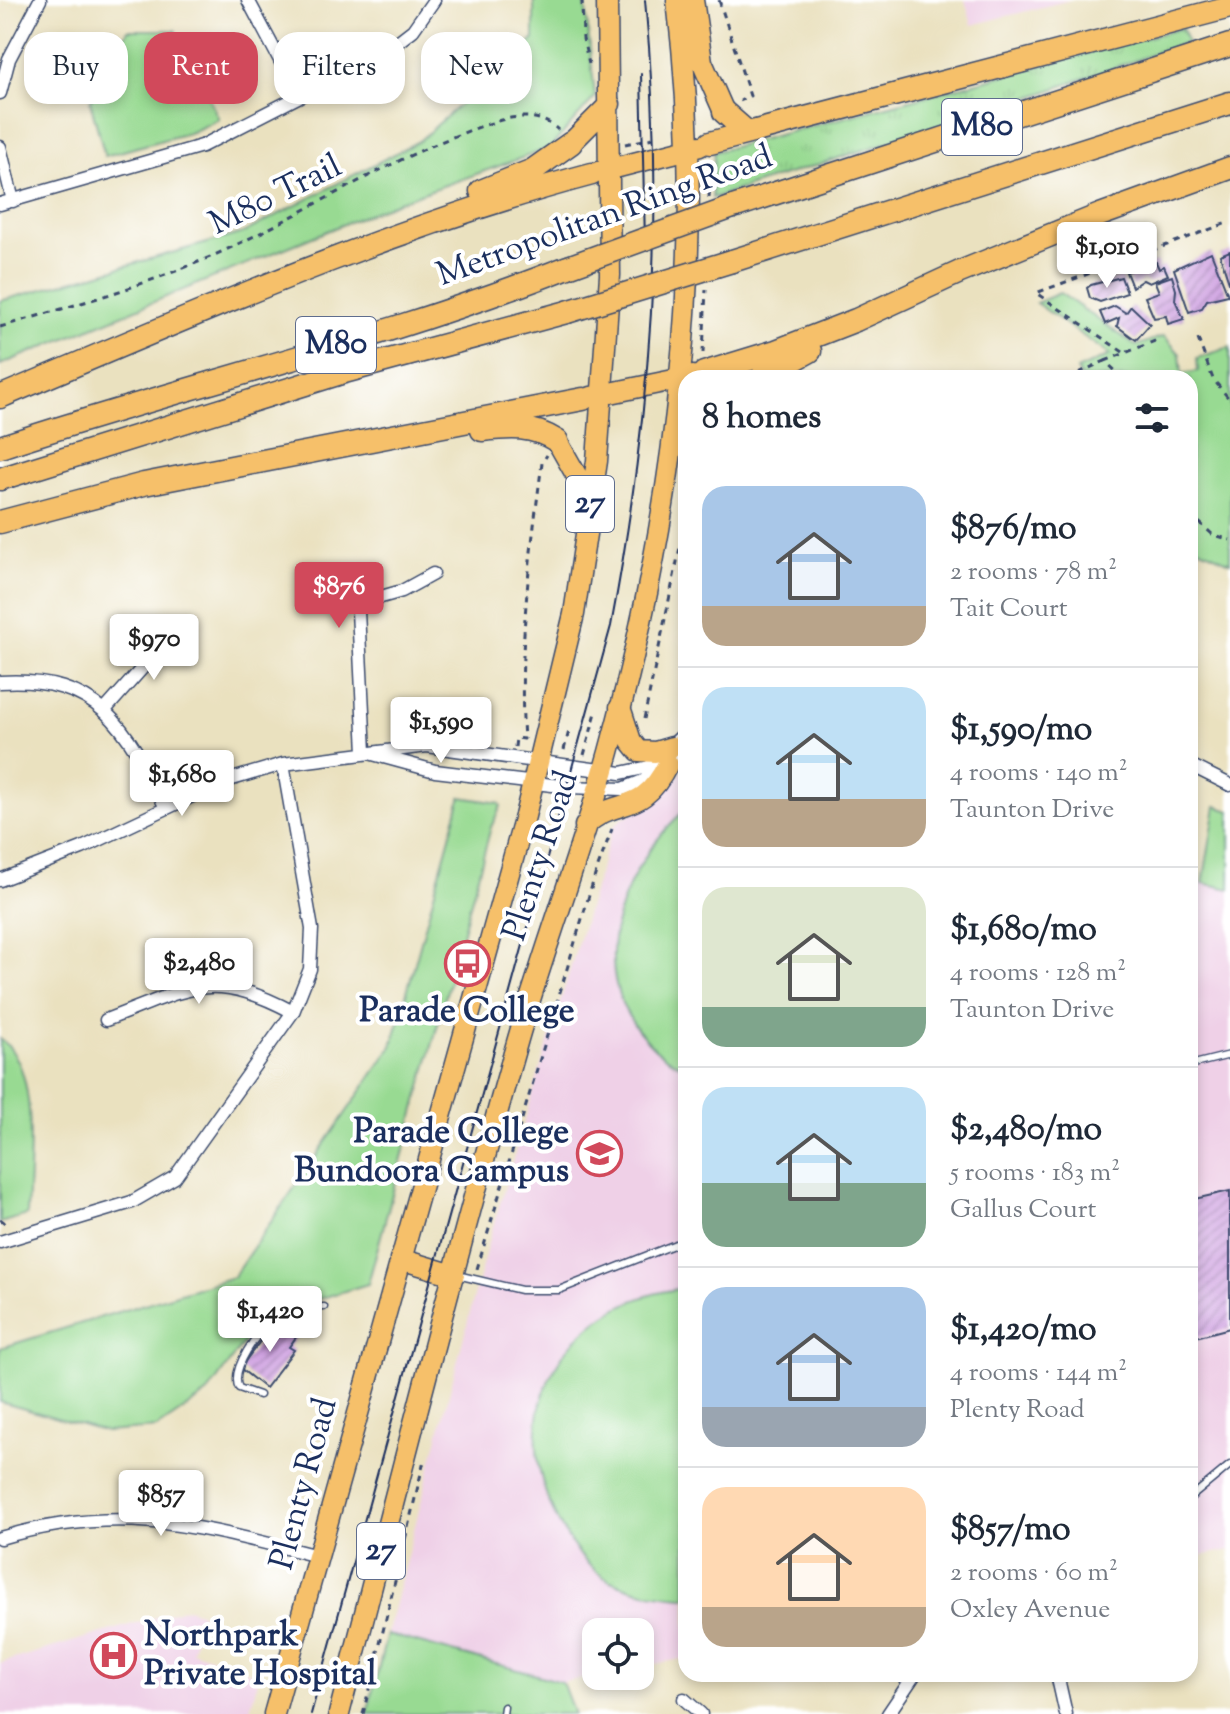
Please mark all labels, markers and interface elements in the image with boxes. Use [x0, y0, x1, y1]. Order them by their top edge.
chip: Buy [24, 32, 128, 104]
chip: Rent [144, 32, 258, 104]
chip: Filters [274, 32, 405, 104]
chip: New [421, 32, 532, 104]
road number: M80 [942, 99, 1022, 155]
street label: Metropolitan Ring Road [430, 133, 780, 301]
street label: M80 Trail [201, 143, 351, 249]
pin: $1,010 [1042, 222, 1172, 290]
text: $1,010 [1075, 229, 1139, 266]
road number: M80 [296, 317, 376, 373]
text: 8 homes [702, 394, 821, 443]
icon: filters [1130, 396, 1174, 440]
road number: 27 [566, 476, 614, 532]
text: $876/mo [950, 505, 1077, 554]
icon: home [766, 518, 862, 614]
text: 2 rooms · 78 m² [950, 554, 1117, 591]
pin: $876 [292, 562, 386, 630]
text: $876 [313, 569, 365, 606]
text: Tait Court [950, 591, 1068, 628]
pin: $970 [107, 614, 201, 682]
text: $970 [128, 621, 180, 658]
pin: $1,590 [376, 697, 506, 765]
text: $1,590 [409, 704, 473, 741]
text: $1,590/mo [950, 706, 1092, 755]
icon: home [766, 719, 862, 815]
pin: $1,680 [117, 750, 247, 818]
text: 4 rooms · 140 m² [950, 755, 1127, 792]
text: $1,680 [148, 757, 216, 794]
street label: Plenty Road [491, 765, 593, 947]
text: Taunton Drive [950, 792, 1114, 829]
text: $1,680/mo [950, 906, 1097, 955]
icon: home [766, 919, 862, 1015]
pin: $2,480 [134, 938, 264, 1006]
bus stop icon: Parade College [443, 940, 491, 988]
text: $2,480 [163, 945, 235, 982]
text: 4 rooms · 128 m² [950, 955, 1126, 992]
place label: Parade College [359, 988, 575, 1037]
text: Taunton Drive [950, 992, 1114, 1029]
text: $2,480/mo [950, 1106, 1102, 1155]
place label: Parade College Bundoora Campus [294, 1109, 569, 1197]
icon: home [766, 1119, 862, 1215]
school or university icon: Parade College Bundoora Campus [576, 1129, 624, 1177]
text: 5 rooms · 183 m² [950, 1155, 1120, 1192]
text: Gallus Court [950, 1192, 1096, 1229]
pin: $1,420 [205, 1286, 335, 1354]
text: $1,420 [236, 1293, 304, 1330]
text: $1,420/mo [950, 1306, 1097, 1355]
icon: home [766, 1319, 862, 1415]
text: 4 rooms · 144 m² [950, 1355, 1127, 1392]
text: Plenty Road [950, 1392, 1085, 1429]
street label: Plenty Road [259, 1393, 351, 1575]
pin: $857 [114, 1470, 208, 1538]
text: $857 [137, 1477, 185, 1514]
text: $857/mo [950, 1506, 1071, 1555]
icon: home [766, 1519, 862, 1615]
road number: 27 [357, 1523, 405, 1579]
text: 2 rooms · 60 m² [950, 1555, 1118, 1592]
text: Oxley Avenue [950, 1592, 1110, 1629]
place label: Northpark Private Hospital [144, 1612, 377, 1700]
map controls [582, 1618, 654, 1690]
button: locate [582, 1618, 654, 1690]
hospital icon: Northpark Private Hospital [89, 1632, 137, 1680]

